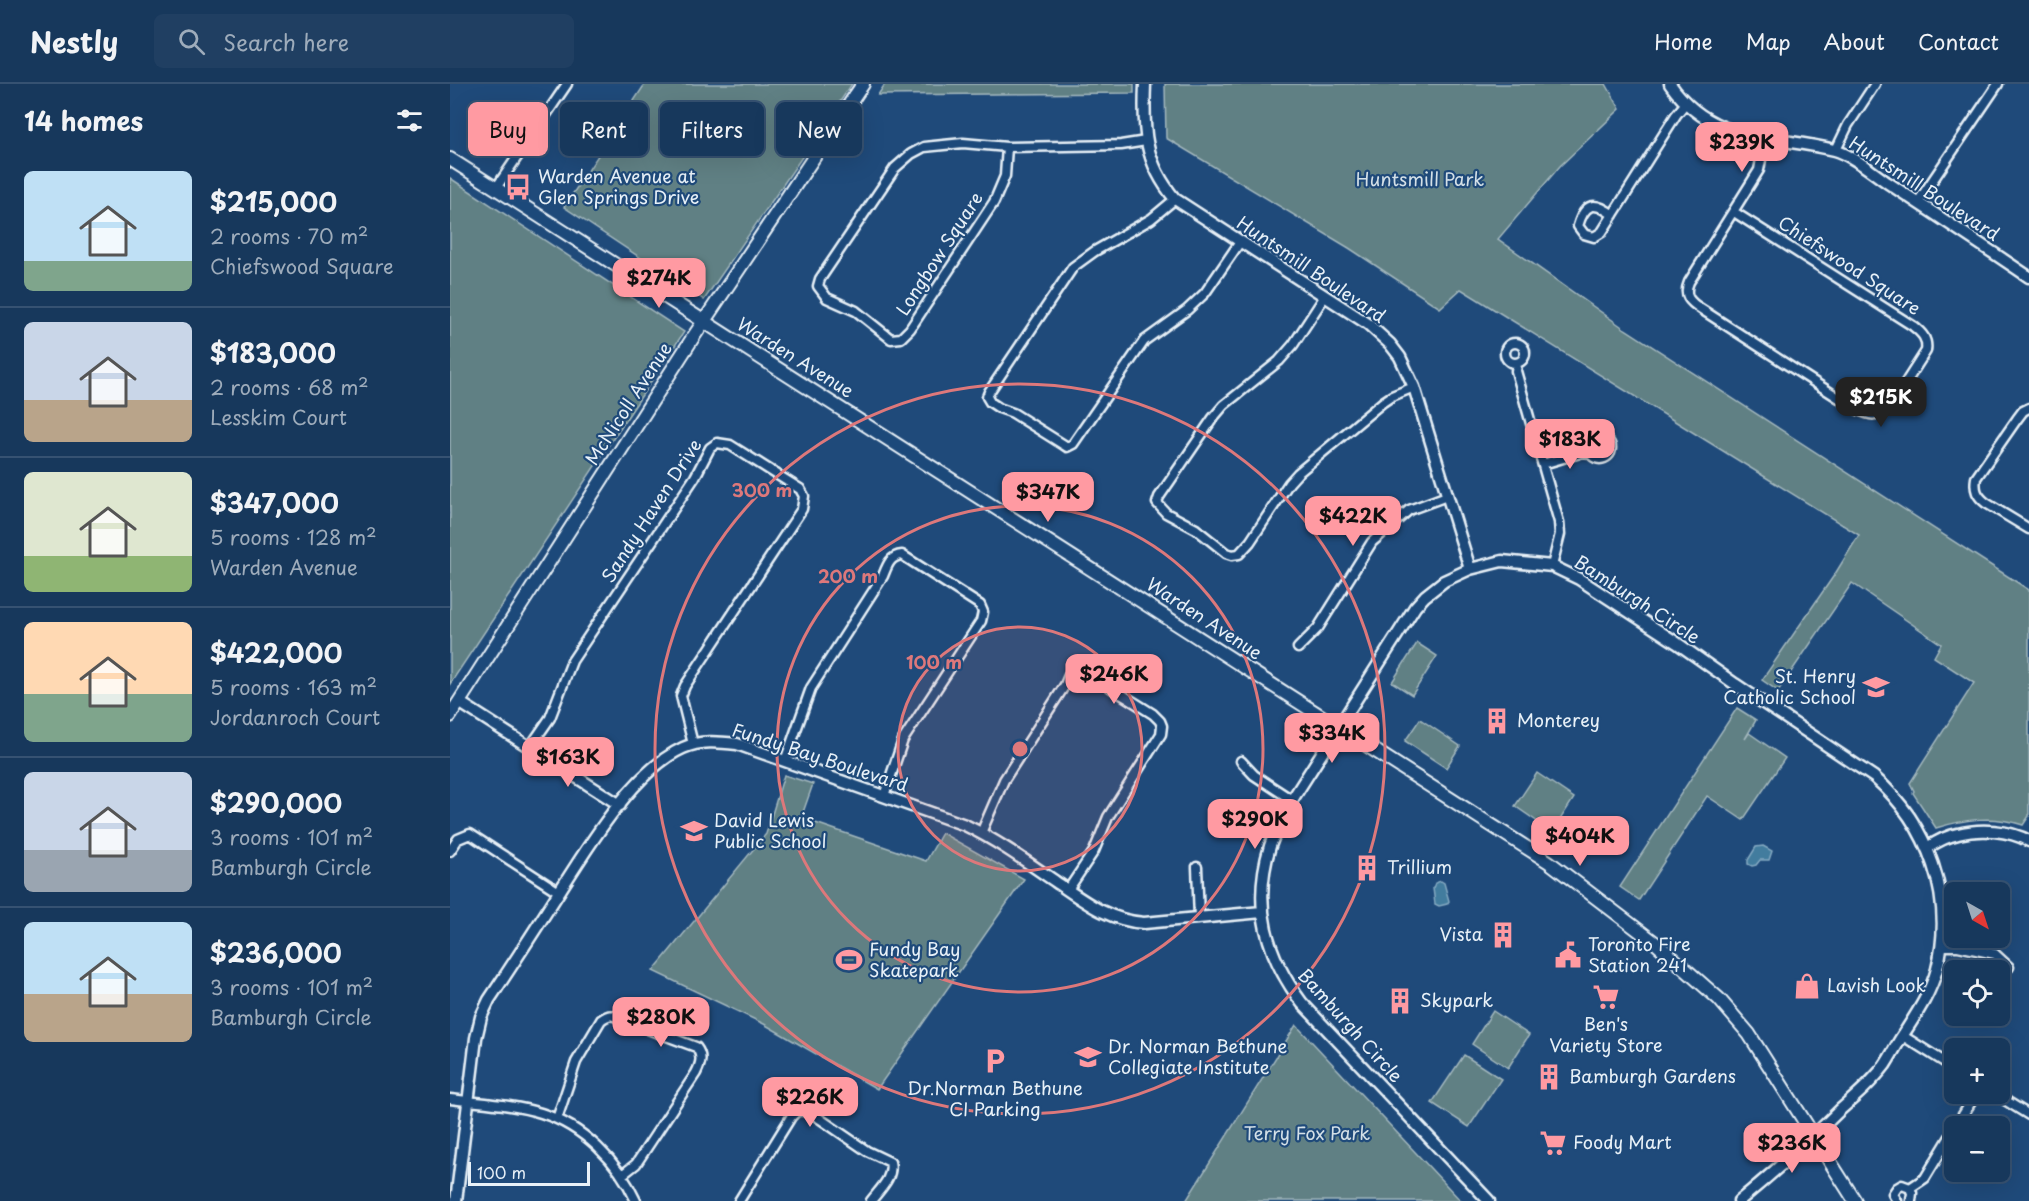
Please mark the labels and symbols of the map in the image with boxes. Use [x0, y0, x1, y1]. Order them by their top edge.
pin: $239K [1700, 122, 1784, 173]
street label: Huntsmill Boulevard [1844, 129, 2005, 247]
place label: Warden Avenue at Glen Springs Drive [538, 162, 699, 210]
park label: Huntsmill Park [1356, 165, 1484, 192]
bus stop icon: Warden Avenue at Glen Springs Drive [503, 172, 533, 202]
street label: Longbow Square [889, 186, 989, 320]
street label: Chiefswood Square [1773, 208, 1926, 321]
street label: Huntsmill Boulevard [1232, 209, 1392, 329]
pin: $274K [617, 258, 701, 309]
street label: Warden Avenue [732, 310, 860, 404]
street label: McNicoll Avenue [578, 336, 678, 470]
pin: $215K [1839, 377, 1923, 428]
pin: $183K [1528, 419, 1612, 470]
street label: Sandy Haven Drive [594, 433, 707, 587]
pin: $347K [1006, 472, 1090, 523]
text: 300 m [732, 476, 792, 503]
pin: $422K [1311, 496, 1395, 547]
street label: Bamburgh Circle [1569, 548, 1706, 650]
text: 200 m [818, 562, 878, 589]
street label: Warden Avenue [1142, 570, 1268, 665]
text: 100 m [906, 648, 962, 675]
pin: $246K [1072, 654, 1156, 705]
place label: St. Henry Catholic School [1723, 662, 1856, 710]
school or university icon: St. Henry Catholic School [1861, 672, 1891, 702]
building icon: Monterey [1482, 706, 1512, 736]
place label: Monterey [1517, 706, 1600, 733]
pin: $334K [1290, 713, 1374, 764]
street label: Fundy Bay Boulevard [729, 715, 912, 798]
pin: $163K [526, 737, 610, 788]
centre of rings [1010, 739, 1030, 759]
pin: $290K [1213, 799, 1297, 850]
place label: David Lewis Public School [714, 806, 827, 854]
school or university icon: David Lewis Public School [679, 816, 709, 846]
pin: $404K [1538, 816, 1622, 867]
building icon: Trillium [1352, 853, 1382, 883]
place label: Trillium [1387, 853, 1452, 880]
north arrow [1944, 882, 2010, 948]
place label: Vista [1440, 920, 1484, 947]
building icon: Vista [1488, 920, 1518, 950]
place label: Toronto Fire Station 241 [1588, 930, 1691, 978]
place label: Fundy Bay Skatepark [869, 935, 960, 983]
public building icon: Toronto Fire Station 241 [1553, 940, 1583, 970]
sports icon: Fundy Bay Skatepark [834, 945, 864, 975]
street label: Bamburgh Circle [1292, 962, 1410, 1088]
shop icon: Lavish Look [1792, 971, 1822, 1001]
place label: Lavish Look [1827, 971, 1926, 998]
supermarket icon: Ben's Variety Store [1591, 982, 1621, 1012]
building icon: Skypark [1385, 986, 1415, 1016]
place label: Skypark [1420, 986, 1493, 1013]
pin: $280K [619, 997, 703, 1048]
place label: Ben's Variety Store [1549, 1010, 1663, 1058]
place label: Dr. Norman Bethune Collegiate Institute [1108, 1032, 1287, 1080]
school or university icon: Dr. Norman Bethune Collegiate Institute [1073, 1042, 1103, 1072]
parking icon: Dr.Norman Bethune CI Parking [980, 1046, 1010, 1076]
building icon: Bamburgh Gardens [1534, 1062, 1564, 1092]
place label: Bamburgh Gardens [1569, 1062, 1736, 1089]
place label: Dr.Norman Bethune CI Parking [907, 1074, 1083, 1122]
pin: $226K [768, 1077, 852, 1128]
park label: Terry Fox Park [1244, 1119, 1370, 1146]
pin: $236K [1750, 1123, 1834, 1174]
supermarket icon: Foody Mart [1538, 1128, 1568, 1158]
place label: Foody Mart [1573, 1128, 1672, 1155]
scale bar [468, 1159, 590, 1186]

